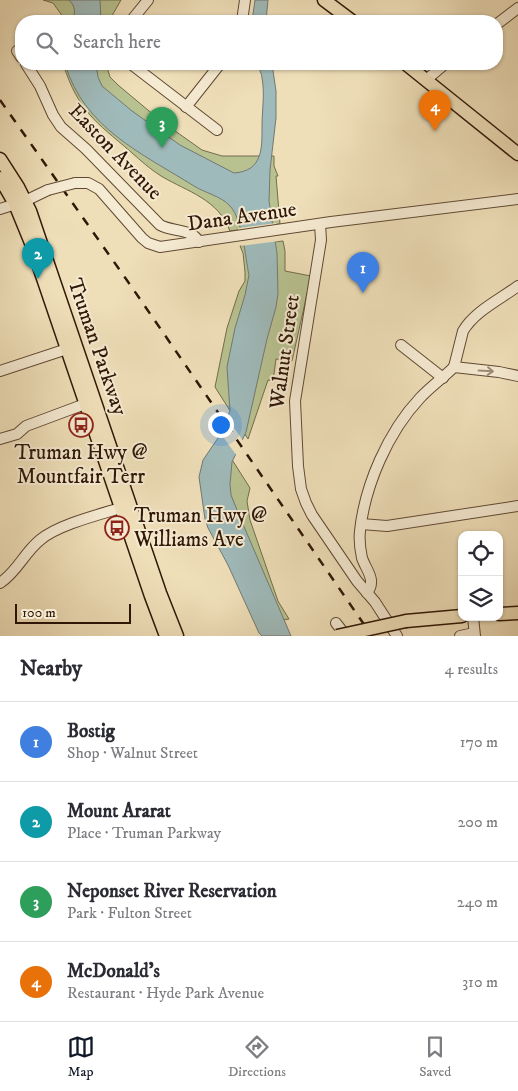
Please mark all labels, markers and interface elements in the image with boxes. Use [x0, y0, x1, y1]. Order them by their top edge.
search box [15, 15, 503, 70]
icon: search [33, 29, 61, 57]
text: Search here [73, 31, 161, 54]
pin: 4 [419, 90, 451, 131]
street label: Easton Avenue [63, 98, 168, 206]
pin: 3 [146, 107, 178, 148]
street label: Dana Avenue [186, 196, 298, 237]
pin: 2 [22, 238, 54, 279]
pin: 1 [347, 252, 379, 293]
street label: Truman Parkway [61, 275, 133, 420]
street label: Walnut Street [264, 293, 306, 412]
one-way arrow [478, 367, 494, 376]
bus stop icon: Truman Hwy @ Mountfair Terr [68, 412, 94, 438]
your location [208, 412, 234, 438]
place label: Truman Hwy @ Mountfair Terr [15, 440, 148, 490]
place label: Truman Hwy @ Williams Ave [133, 503, 267, 553]
bus stop icon: Truman Hwy @ Williams Ave [104, 515, 130, 541]
map controls [458, 531, 503, 621]
button: locate [458, 531, 503, 576]
button: layers [458, 576, 503, 621]
scale bar [15, 601, 131, 624]
text: 100 m [22, 604, 56, 622]
text: Nearby [20, 656, 82, 682]
text: 4 results [445, 659, 498, 679]
text: Bostig [67, 720, 115, 743]
text: 1 [33, 732, 39, 752]
text: 170 m [460, 732, 498, 752]
text: Shop · Walnut Street [67, 743, 198, 763]
text: Mount Ararat [67, 800, 171, 823]
text: 2 [32, 812, 40, 832]
text: 200 m [457, 812, 498, 832]
text: Place · Truman Parkway [67, 823, 221, 843]
text: Neponset River Reservation [67, 880, 277, 903]
text: 3 [33, 892, 39, 912]
text: 240 m [457, 892, 498, 912]
text: Park · Fulton Street [67, 903, 192, 923]
text: McDonald's [67, 960, 160, 983]
text: 4 [31, 972, 41, 992]
text: 310 m [462, 972, 498, 992]
text: Restaurant · Hyde Park Avenue [67, 983, 264, 1003]
tab: Map [67, 1033, 95, 1081]
tab: Directions [228, 1033, 286, 1081]
tab: Saved [419, 1033, 451, 1081]

